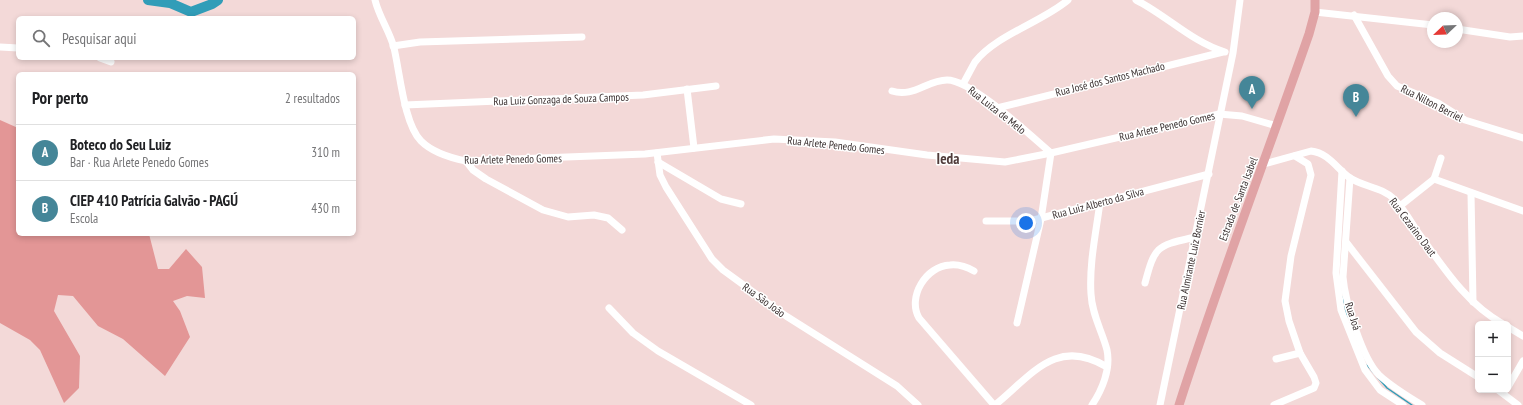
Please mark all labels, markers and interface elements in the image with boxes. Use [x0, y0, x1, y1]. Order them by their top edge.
north arrow [1427, 12, 1463, 48]
search box [16, 16, 356, 60]
icon: search [30, 27, 52, 49]
text: Pesquisar aqui [62, 29, 136, 48]
street label: Rua José dos Santos Machado [1054, 59, 1166, 99]
pin: A [1239, 76, 1265, 109]
street label: Rua Nilton Berriel [1399, 81, 1466, 125]
street label: Rua Luiza de Melo [965, 83, 1029, 137]
pin: B [1343, 84, 1369, 117]
text: Por perto [32, 87, 88, 109]
text: 2 resultados [285, 90, 340, 107]
street label: Rua Luiz Gonzaga de Souza Campos [493, 90, 629, 108]
street label: Rua Arlete Penedo Gomes [1118, 108, 1216, 144]
street label: Rua Arlete Penedo Gomes [787, 133, 886, 157]
text: Boteco do Seu Luiz [70, 135, 171, 154]
text: A [42, 144, 48, 161]
text: 310 m [311, 144, 340, 161]
district label: Ieda [937, 149, 959, 168]
street label: Rua Arlete Penedo Gomes [464, 151, 562, 167]
text: Bar · Rua Arlete Penedo Gomes [70, 154, 209, 171]
street label: Estrada de Santa Isabel [1216, 155, 1261, 243]
street label: Rua Luiz Alberto da Silva [1051, 184, 1145, 222]
text: CIEP 410 Patrícia Galvão - PAGÚ [70, 191, 238, 210]
street label: Rua Cezarino Daut [1386, 195, 1440, 259]
text: B [42, 200, 48, 217]
text: 430 m [311, 200, 340, 217]
street label: Rua Almirante Luiz Bornier [1174, 209, 1208, 311]
text: Escola [70, 210, 98, 227]
your location [1016, 213, 1036, 233]
street label: Rua São João [740, 280, 788, 320]
street label: Rua Joá [1342, 300, 1364, 332]
map controls [1475, 321, 1511, 393]
button: + [1475, 321, 1511, 357]
button: − [1475, 357, 1511, 393]

